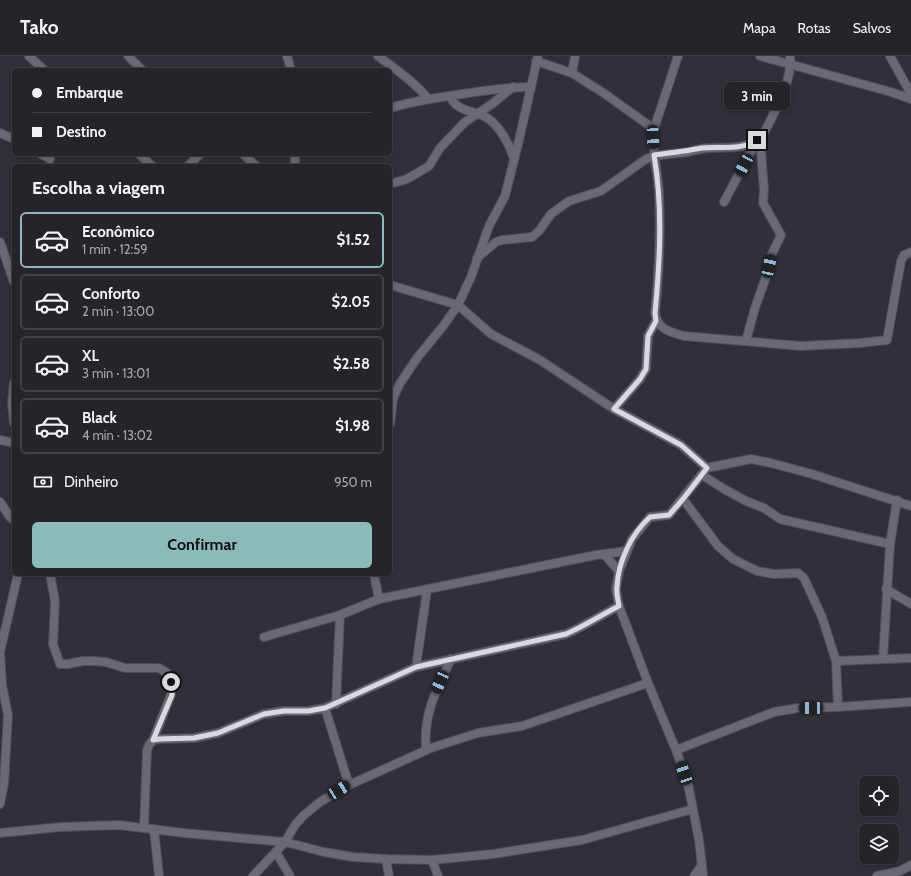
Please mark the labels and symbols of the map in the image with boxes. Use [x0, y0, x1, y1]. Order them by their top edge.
callout: 3 min [724, 82, 790, 110]
car [646, 125, 660, 149]
route end [748, 131, 766, 149]
car [733, 152, 755, 178]
car [761, 253, 777, 279]
car [430, 669, 450, 695]
route start [162, 673, 180, 691]
car [799, 702, 823, 714]
car [674, 760, 694, 786]
car [326, 779, 352, 801]

